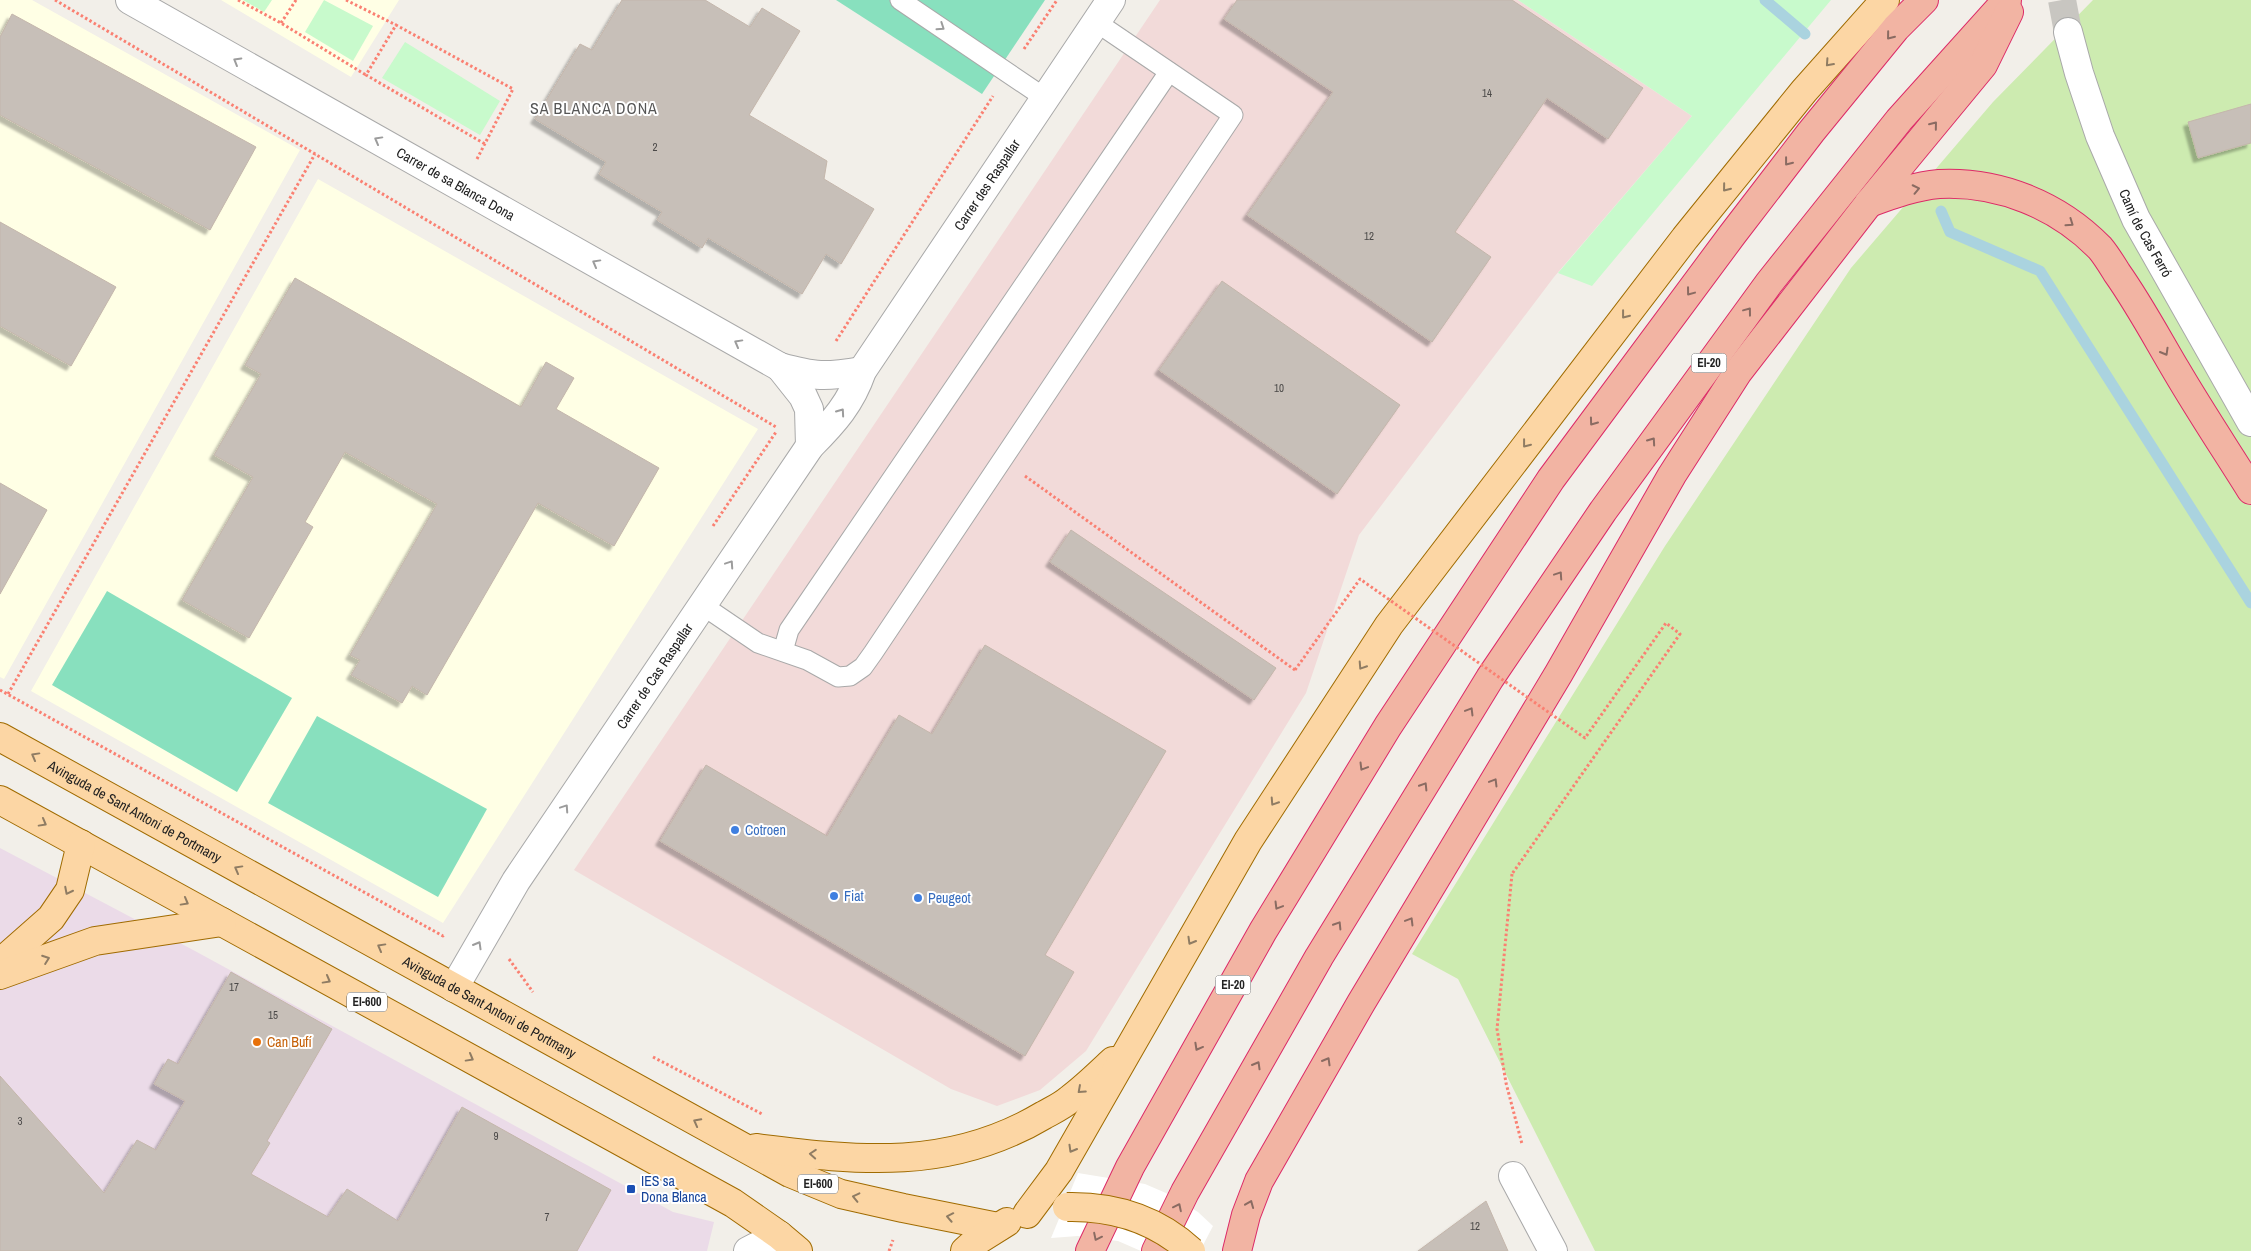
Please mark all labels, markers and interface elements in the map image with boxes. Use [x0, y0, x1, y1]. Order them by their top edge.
one-way arrow [935, 21, 945, 30]
one-way arrow [1887, 30, 1896, 39]
one-way arrow [233, 57, 242, 67]
one-way arrow [1826, 57, 1835, 66]
house number: 14 [1482, 86, 1492, 100]
district label: SA BLANCA DONA [530, 97, 658, 119]
one-way arrow [1928, 122, 1936, 131]
street label: Carrer des Raspallar [950, 136, 1024, 234]
one-way arrow [375, 137, 384, 147]
house number: 2 [652, 140, 658, 154]
street label: Carrer de sa Blanca Dona [393, 143, 519, 225]
one-way arrow [1786, 156, 1794, 165]
one-way arrow [1723, 182, 1731, 191]
one-way arrow [1911, 184, 1920, 195]
street label: Camí de Cas Ferró [2115, 186, 2176, 280]
one-way arrow [2064, 216, 2073, 226]
house number: 12 [1364, 229, 1374, 243]
one-way arrow [593, 260, 602, 270]
one-way arrow [1687, 286, 1696, 296]
one-way arrow [1743, 308, 1751, 317]
one-way arrow [1623, 309, 1631, 318]
one-way arrow [734, 339, 743, 349]
one-way arrow [2159, 346, 2169, 355]
road number: EI-20 [1692, 353, 1726, 372]
house number: 10 [1274, 381, 1284, 395]
one-way arrow [835, 408, 844, 417]
one-way arrow [1591, 416, 1599, 425]
one-way arrow [1523, 438, 1532, 448]
one-way arrow [1646, 438, 1655, 447]
one-way arrow [724, 561, 733, 570]
one-way arrow [1553, 571, 1563, 580]
street label: Carrer de Cas Raspallar [612, 620, 697, 732]
one-way arrow [1359, 660, 1369, 669]
one-way arrow [1463, 707, 1473, 716]
one-way arrow [31, 752, 40, 762]
street label: Avinguda de Sant Antoni de Portmany [44, 756, 225, 867]
one-way arrow [1360, 762, 1369, 771]
one-way arrow [1487, 779, 1497, 788]
one-way arrow [1417, 783, 1427, 792]
one-way arrow [1271, 796, 1280, 806]
one-way arrow [559, 804, 568, 814]
one-way arrow [37, 817, 46, 827]
place label: Cotroen [745, 821, 786, 839]
marker: Cotroen [729, 824, 741, 836]
one-way arrow [235, 865, 244, 875]
one-way arrow [64, 886, 74, 895]
place label: Fiat [844, 887, 864, 905]
place label: Peugeot [928, 889, 971, 907]
marker: Fiat [828, 890, 840, 902]
marker: Peugeot [912, 892, 924, 904]
one-way arrow [180, 896, 189, 906]
one-way arrow [1275, 901, 1285, 910]
one-way arrow [1403, 918, 1413, 927]
one-way arrow [1332, 921, 1342, 930]
one-way arrow [1187, 936, 1197, 945]
one-way arrow [472, 942, 482, 951]
one-way arrow [377, 943, 386, 953]
street label: Avinguda de Sant Antoni de Portmany [399, 952, 580, 1062]
one-way arrow [41, 955, 50, 965]
one-way arrow [322, 974, 331, 984]
road number: EI-20 [1216, 976, 1250, 994]
house number: 17 [229, 980, 239, 994]
road number: EI-600 [347, 992, 387, 1012]
house number: 15 [268, 1008, 278, 1022]
place label: Can Bufí [267, 1033, 312, 1051]
marker: Can Bufí [251, 1036, 263, 1048]
one-way arrow [1194, 1042, 1204, 1051]
one-way arrow [465, 1052, 474, 1062]
one-way arrow [1321, 1058, 1331, 1067]
one-way arrow [1251, 1062, 1261, 1071]
one-way arrow [1078, 1084, 1087, 1093]
house number: 3 [17, 1114, 23, 1128]
one-way arrow [693, 1118, 702, 1128]
house number: 9 [493, 1129, 499, 1143]
one-way arrow [1068, 1143, 1078, 1152]
one-way arrow [809, 1148, 817, 1159]
place label: IES sa Dona Blanca [641, 1172, 707, 1206]
road number: EI-600 [798, 1174, 838, 1194]
marker: IES sa Dona Blanca [625, 1183, 637, 1195]
one-way arrow [851, 1192, 860, 1203]
one-way arrow [1244, 1200, 1254, 1209]
one-way arrow [1172, 1203, 1182, 1212]
house number: 7 [544, 1210, 550, 1224]
one-way arrow [946, 1213, 955, 1223]
house number: 12 [1470, 1219, 1480, 1233]
one-way arrow [1092, 1232, 1103, 1241]

